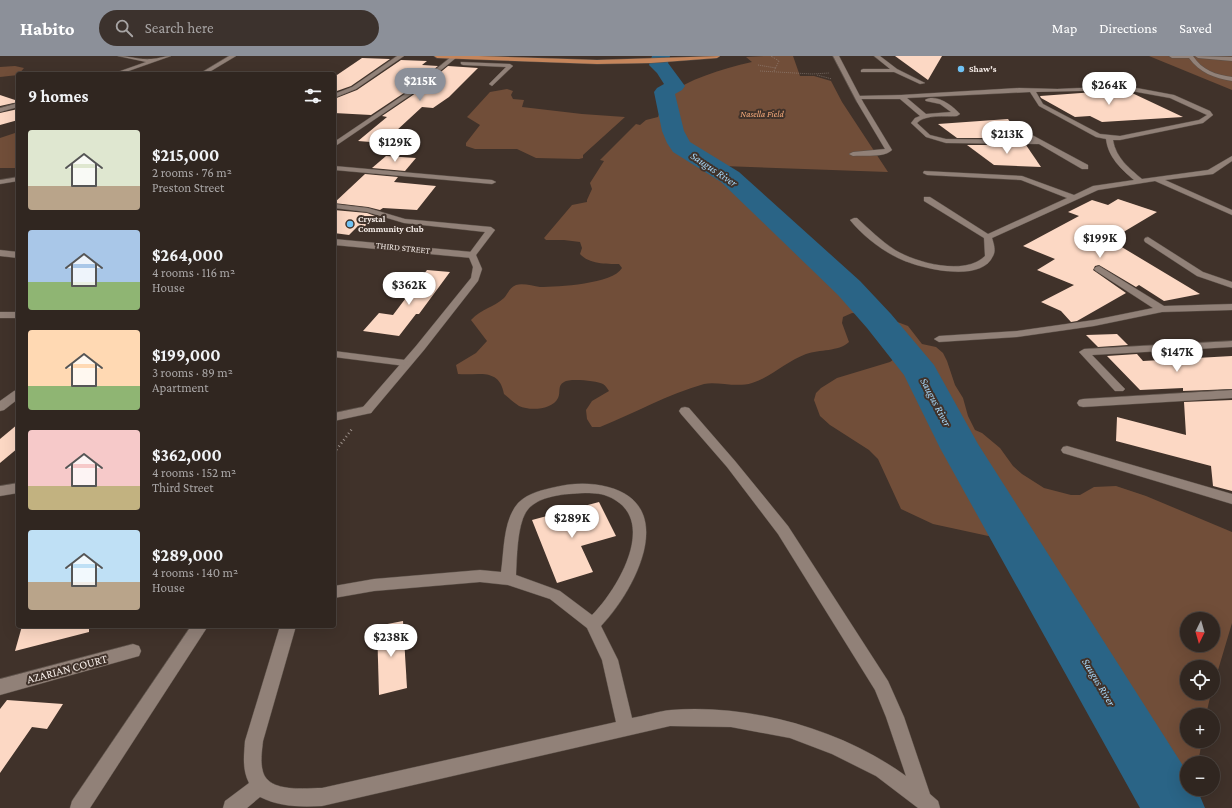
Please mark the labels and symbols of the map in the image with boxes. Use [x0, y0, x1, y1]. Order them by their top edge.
marker: Shaw's [956, 64, 966, 74]
place label: Shaw's [969, 64, 997, 74]
pin: $215K [392, 68, 448, 102]
pin: $264K [1081, 72, 1137, 106]
park label: Nasella Field [740, 109, 784, 119]
pin: $213K [979, 121, 1035, 155]
pin: $129K [367, 129, 423, 163]
water label: Saugus River [688, 149, 740, 190]
place label: Crystal Community Club [358, 214, 424, 234]
marker: Crystal Community Club [345, 219, 355, 229]
pin: $199K [1072, 225, 1128, 259]
street label: THIRD STREET [375, 240, 431, 256]
pin: $362K [381, 272, 437, 306]
pin: $147K [1149, 339, 1205, 373]
water label: Saugus River [917, 376, 954, 430]
pin: $289K [544, 505, 600, 539]
north arrow [1180, 612, 1220, 652]
pin: $238K [363, 624, 419, 658]
street label: AZARIAN COURT [25, 651, 109, 686]
water label: Saugus River [1079, 656, 1118, 709]

